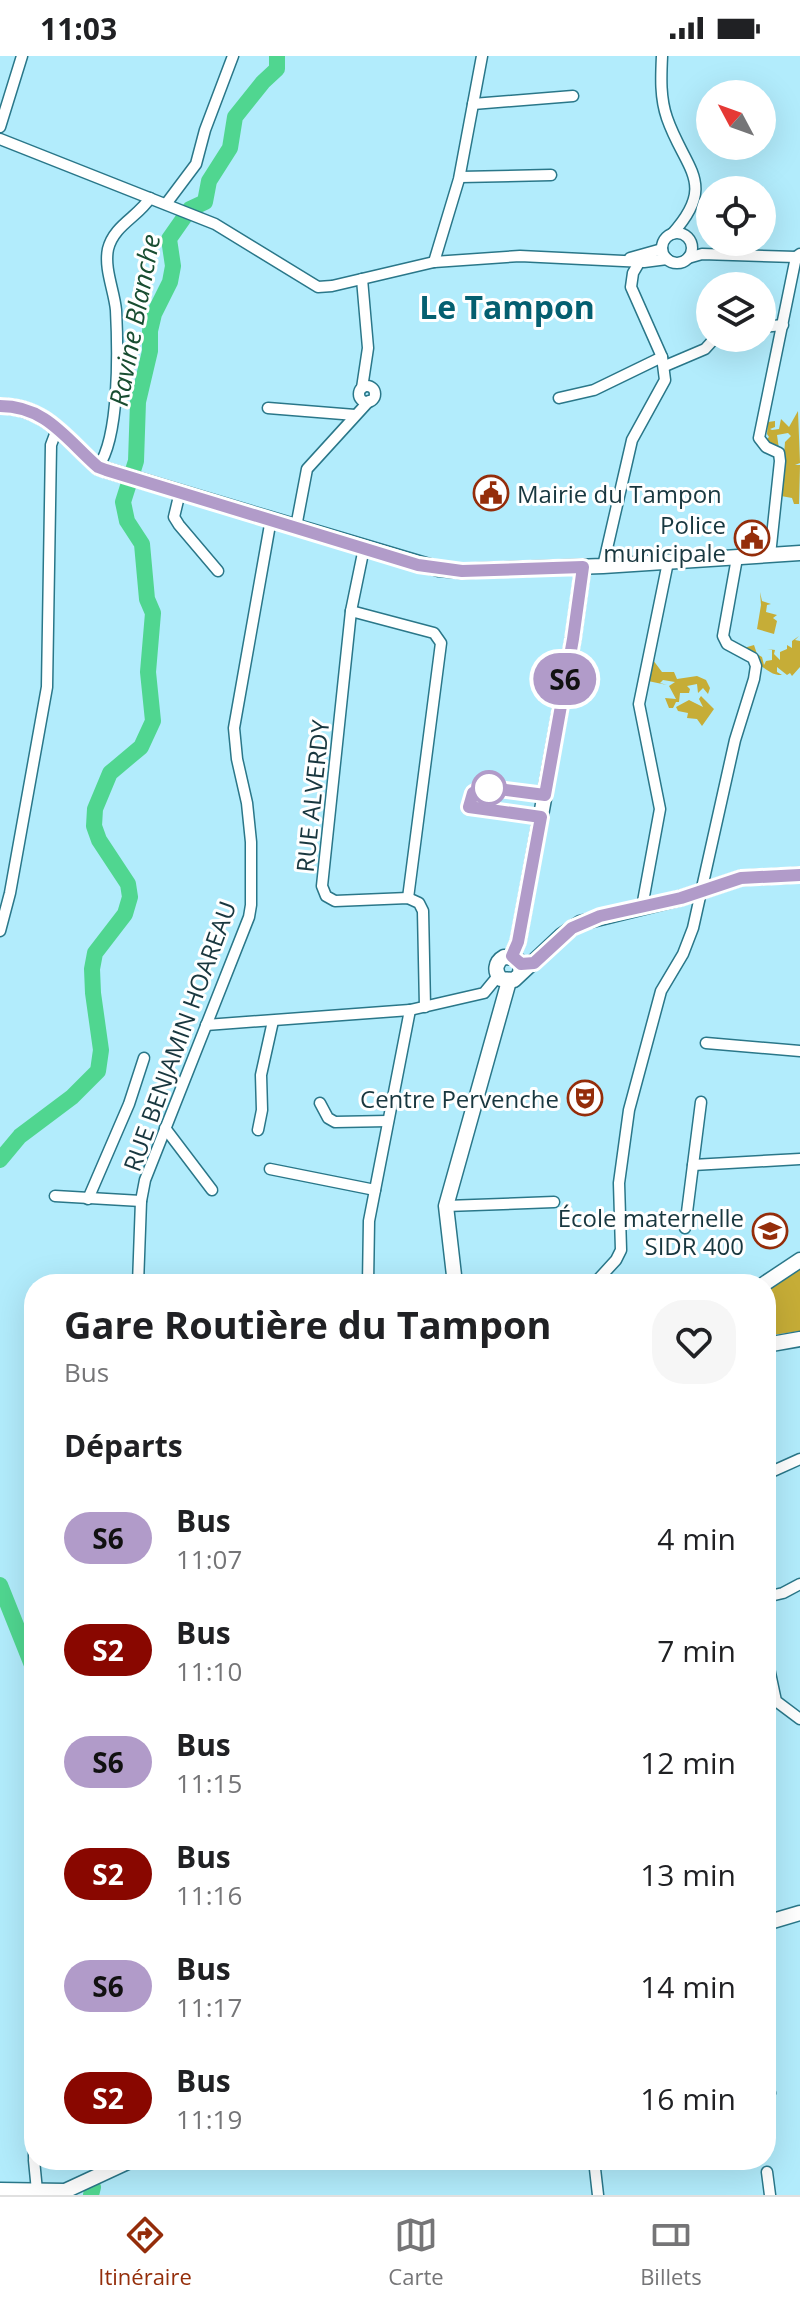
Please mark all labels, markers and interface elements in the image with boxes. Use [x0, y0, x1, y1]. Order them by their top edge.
text: 11:03 [40, 8, 117, 49]
north arrow [696, 80, 776, 160]
map controls [696, 80, 776, 352]
button: locate [696, 176, 776, 256]
water label: Ravine Blanche [100, 231, 168, 409]
button: layers [696, 272, 776, 352]
district label: Le Tampon [419, 285, 595, 328]
public building icon: Mairie du Tampon [472, 474, 510, 512]
place label: Mairie du Tampon [517, 477, 722, 510]
place label: Police municipale [603, 508, 726, 569]
public building icon: Police municipale [733, 519, 771, 557]
line badge: S6 [529, 653, 601, 705]
text: S6 [549, 660, 581, 698]
street label: RUE ALVERDY [288, 718, 336, 874]
unlabelled marker [472, 771, 506, 805]
street label: RUE BENJAMIN HOAREAU [115, 896, 243, 1176]
theatre icon: Centre Pervenche [566, 1079, 604, 1117]
place label: Centre Pervenche [360, 1082, 559, 1115]
place label: École maternelle SIDR 400 [558, 1201, 744, 1262]
school or university icon: École maternelle SIDR 400 [751, 1212, 789, 1250]
text: Gare Routière du Tampon [64, 1298, 551, 1350]
button: heart [652, 1300, 736, 1384]
text: Bus [64, 1354, 109, 1390]
text: Départs [64, 1425, 183, 1466]
text: Bus [176, 1500, 231, 1541]
text: 4 min [657, 1518, 736, 1559]
text: S6 [92, 1519, 124, 1557]
text: 11:07 [176, 1541, 242, 1577]
text: Bus [176, 1612, 231, 1653]
text: 7 min [657, 1630, 736, 1671]
text: S2 [92, 1631, 124, 1669]
text: 11:10 [176, 1653, 242, 1689]
text: Bus [176, 1724, 231, 1765]
text: 12 min [640, 1742, 736, 1783]
text: S6 [92, 1743, 124, 1781]
text: 11:15 [176, 1765, 242, 1801]
text: Bus [176, 1836, 231, 1877]
text: 13 min [640, 1854, 736, 1895]
text: S2 [92, 1855, 124, 1893]
text: 11:16 [176, 1877, 242, 1913]
text: Bus [176, 1948, 231, 1989]
text: 14 min [640, 1966, 736, 2007]
text: S6 [92, 1967, 124, 2005]
text: 11:17 [176, 1989, 242, 2025]
text: Bus [176, 2060, 231, 2101]
text: 16 min [640, 2078, 736, 2119]
text: S2 [92, 2079, 124, 2117]
text: 11:19 [176, 2101, 242, 2137]
tab: Itinéraire [98, 2213, 192, 2291]
tab: Carte [388, 2213, 444, 2291]
tab: Billets [640, 2213, 702, 2291]

